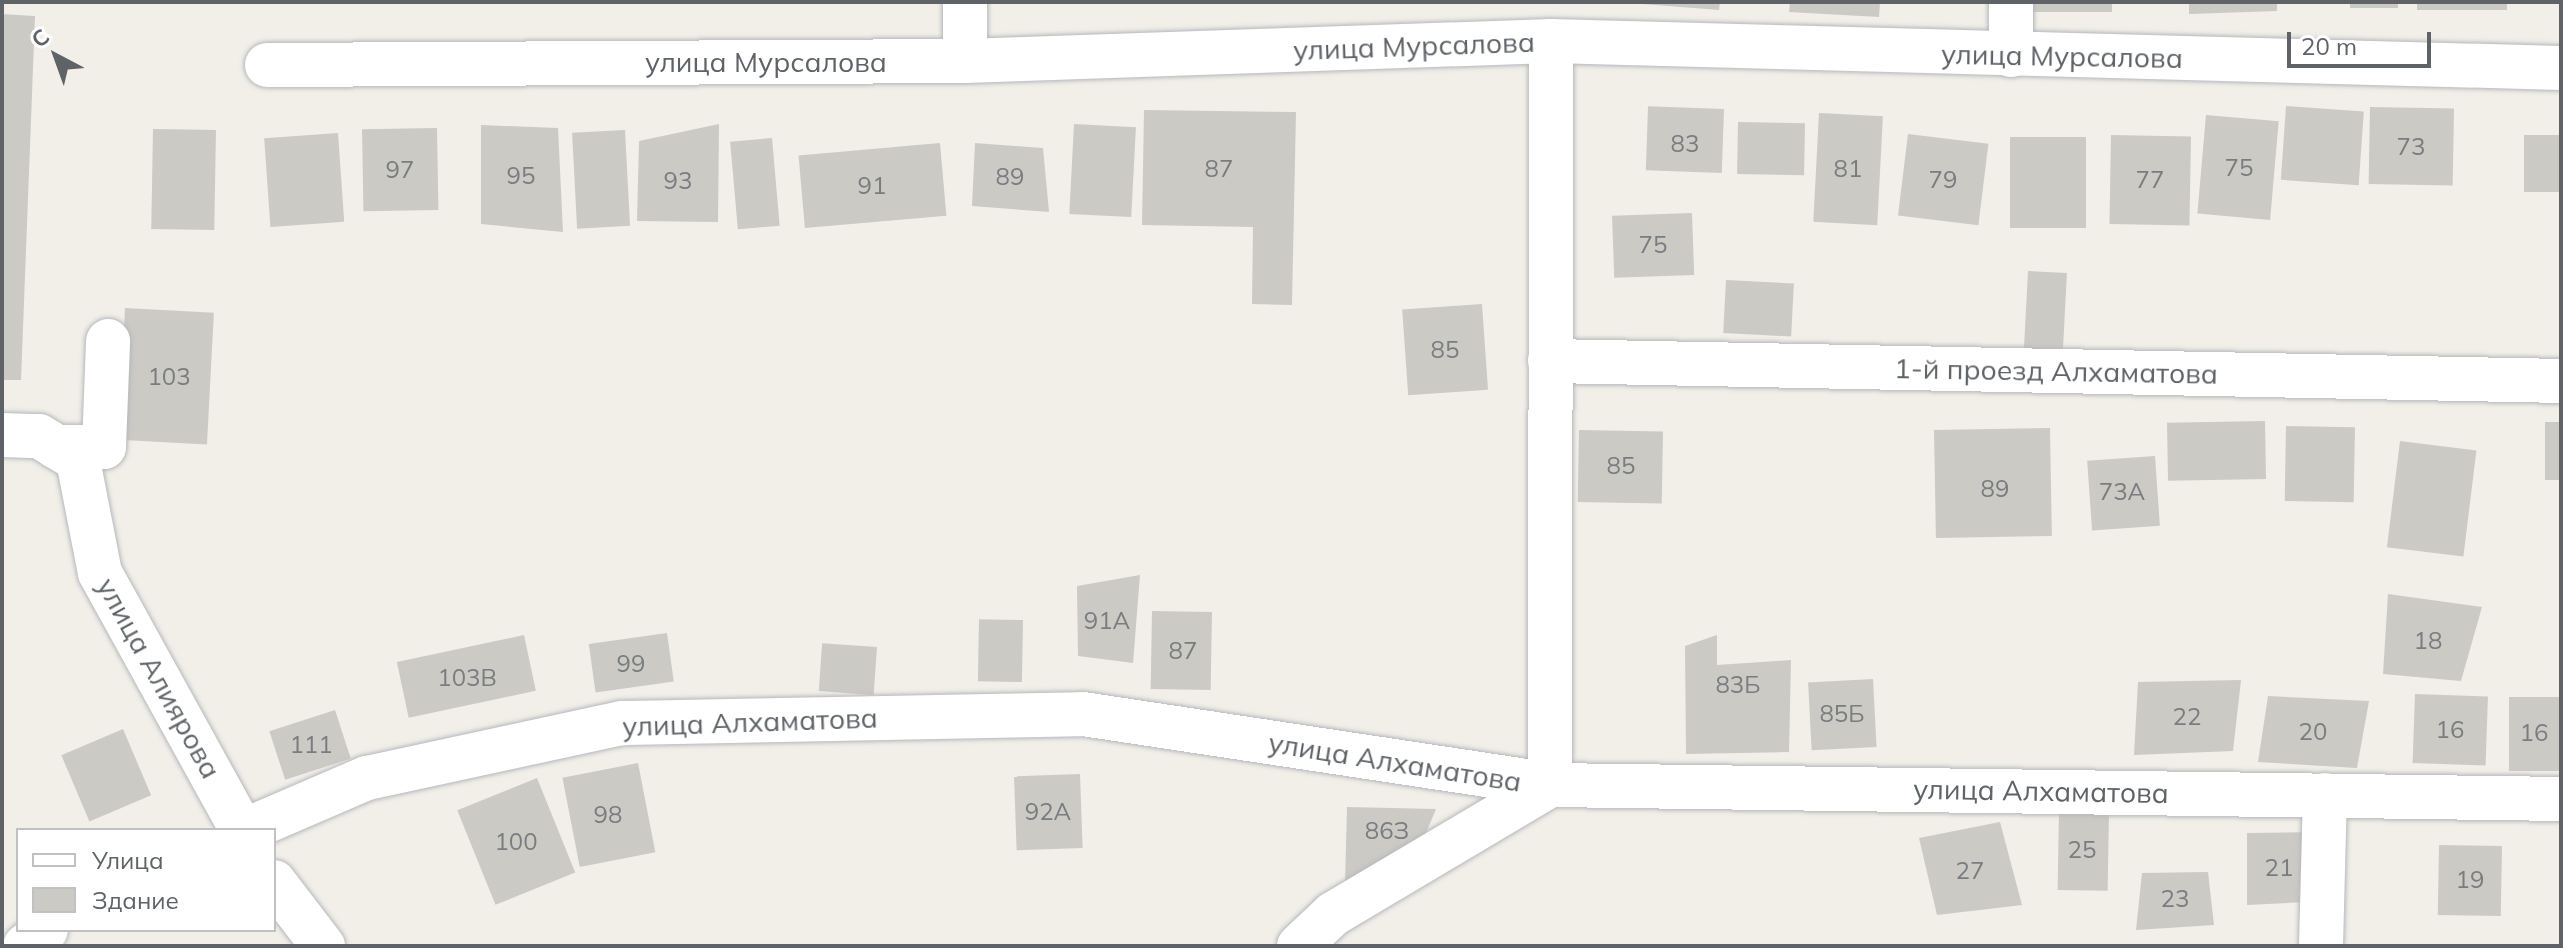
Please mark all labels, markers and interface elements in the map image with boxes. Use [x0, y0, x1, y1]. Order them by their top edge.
north arrow [16, 16, 96, 96]
scale bar [2291, 16, 2435, 66]
text: С [25, 22, 55, 53]
street label: улица Мурсалова [1293, 25, 1535, 67]
text: 20 m [2301, 31, 2357, 61]
street label: улица Мурсалова [1941, 37, 2183, 75]
street label: улица Мурсалова [645, 45, 887, 79]
house number: 83 [1671, 130, 1699, 158]
house number: 73 [2397, 133, 2425, 161]
house number: 75 [2225, 154, 2253, 182]
house number: 87 [1205, 155, 1233, 183]
house number: 81 [1834, 155, 1862, 183]
house number: 97 [386, 156, 414, 184]
house number: 95 [507, 162, 535, 190]
house number: 89 [996, 163, 1024, 191]
house number: 79 [1929, 166, 1957, 194]
house number: 77 [2136, 166, 2164, 194]
house number: 93 [664, 167, 692, 195]
house number: 91 [858, 172, 886, 200]
house number: 75 [1639, 231, 1667, 259]
house number: 85 [1431, 336, 1459, 364]
street label: 1-й проезд Алхаматова [1894, 351, 2218, 391]
house number: 103 [147, 363, 191, 391]
house number: 85 [1607, 452, 1635, 480]
house number: 89 [1981, 475, 2009, 503]
house number: 73А [2099, 478, 2145, 506]
street label: улица Алиярова [90, 572, 228, 784]
house number: 91А [1084, 607, 1130, 635]
house number: 18 [2414, 627, 2442, 655]
house number: 87 [1169, 637, 1197, 665]
house number: 99 [617, 650, 645, 678]
house number: 103В [437, 664, 497, 692]
house number: 83Б [1715, 671, 1761, 699]
house number: 85Б [1819, 700, 1865, 728]
street label: улица Алхаматова [622, 701, 878, 743]
house number: 22 [2173, 703, 2201, 731]
house number: 16 [2436, 716, 2464, 744]
house number: 20 [2299, 718, 2327, 746]
house number: 16 [2520, 719, 2548, 747]
street label: улица Алхаматова [1266, 725, 1524, 799]
house number: 111 [289, 731, 333, 759]
street label: улица Алхаматова [1913, 772, 2169, 810]
house number: 92А [1025, 798, 1071, 826]
house number: 98 [594, 801, 622, 829]
house number: 86З [1365, 817, 1409, 845]
legend [16, 828, 276, 932]
house number: 100 [494, 828, 538, 856]
house number: 25 [2068, 836, 2096, 864]
text: Улица [92, 845, 164, 875]
house number: 21 [2265, 854, 2293, 882]
house number: 27 [1956, 857, 1984, 885]
house number: 19 [2456, 866, 2484, 894]
text: Здание [92, 885, 179, 915]
house number: 23 [2161, 885, 2189, 913]

